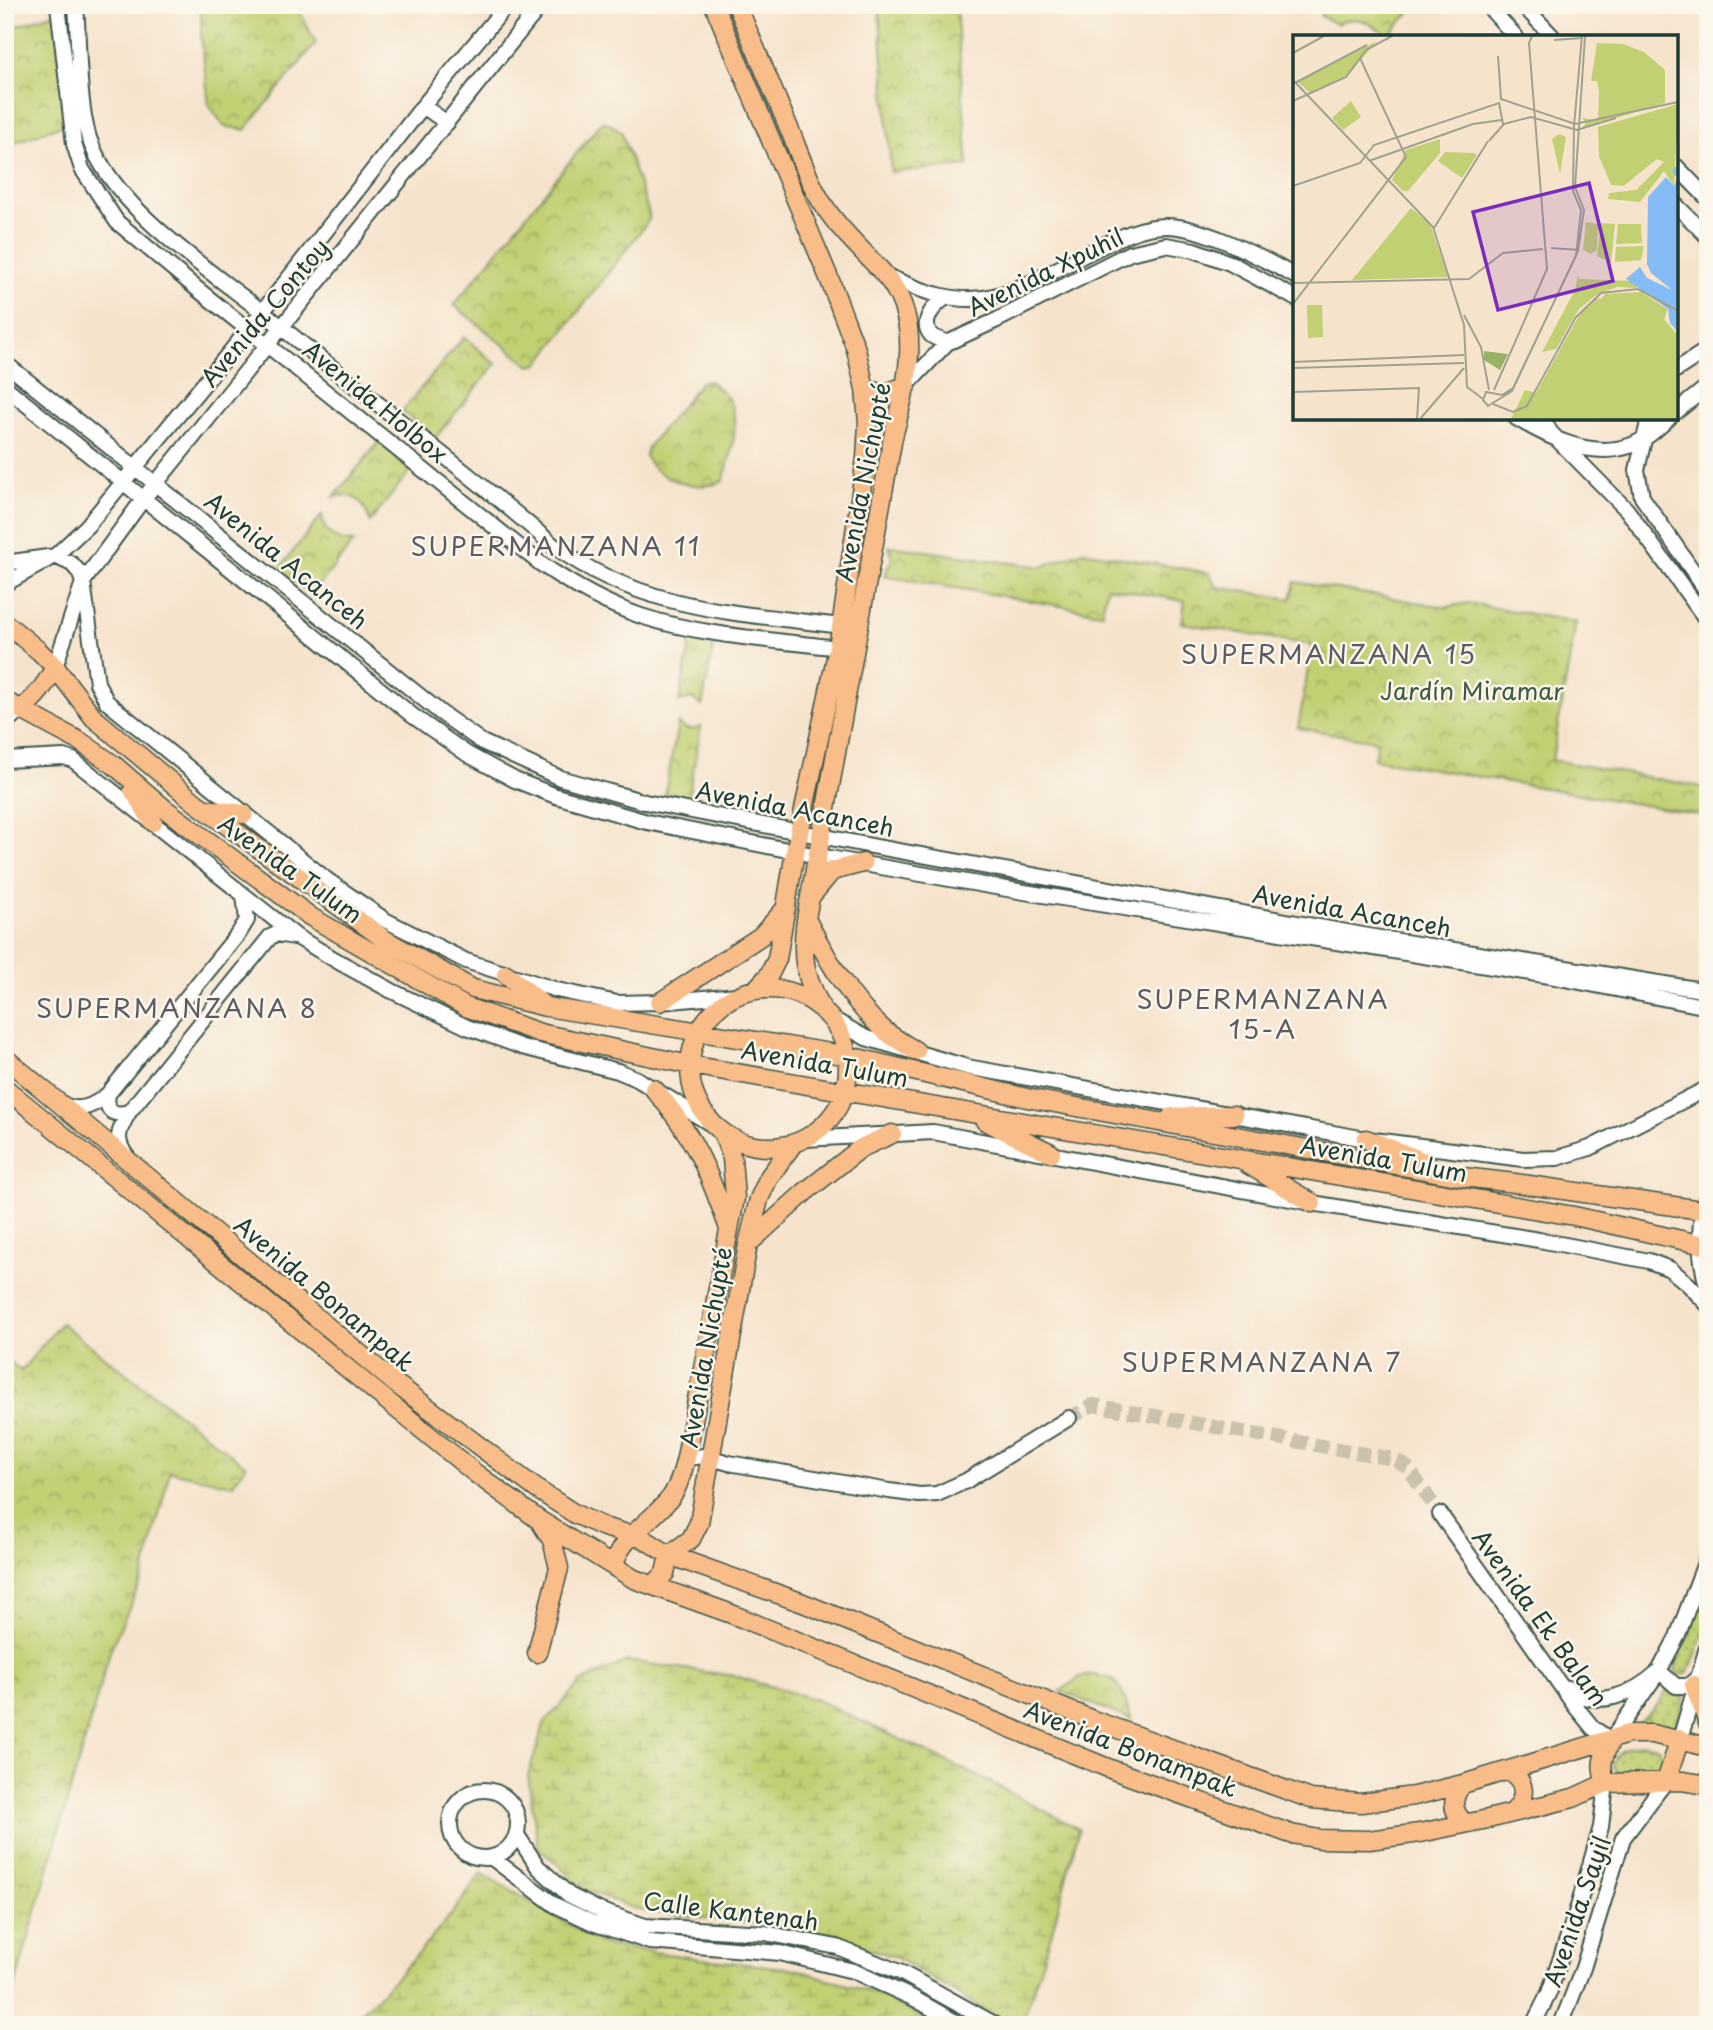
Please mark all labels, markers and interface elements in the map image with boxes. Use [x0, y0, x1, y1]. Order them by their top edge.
inset map [1293, 35, 1678, 420]
street label: Avenida Xpuhil [961, 218, 1129, 324]
street label: Avenida Contoy [191, 230, 337, 394]
street label: Avenida Holbox [296, 331, 456, 471]
street label: Avenida Nichupté [825, 379, 899, 585]
street label: Avenida Acanceh [197, 483, 377, 637]
district label: SUPERMANZANA 11 [410, 526, 702, 565]
district label: SUPERMANZANA 15 [1181, 634, 1477, 673]
park label: Jardín Miramar [1380, 672, 1564, 708]
street label: Avenida Acanceh [693, 771, 897, 845]
street label: Avenida Tulum [211, 805, 371, 931]
street label: Avenida Acanceh [1250, 875, 1454, 945]
district label: SUPERMANZANA 15-A [1136, 979, 1390, 1048]
district label: SUPERMANZANA 8 [36, 988, 318, 1027]
street label: Avenida Tulum [739, 1031, 911, 1095]
street label: Avenida Tulum [1298, 1126, 1470, 1190]
street label: Avenida Bonampak [227, 1207, 423, 1379]
street label: Avenida Nichupté [670, 1244, 740, 1450]
district label: SUPERMANZANA 7 [1122, 1342, 1402, 1381]
street label: Avenida Ek Balam [1464, 1521, 1618, 1713]
street label: Avenida Bonampak [1019, 1691, 1243, 1805]
street label: Avenida Sayil [1533, 1831, 1619, 1991]
street label: Calle Kantenah [641, 1881, 821, 1939]

